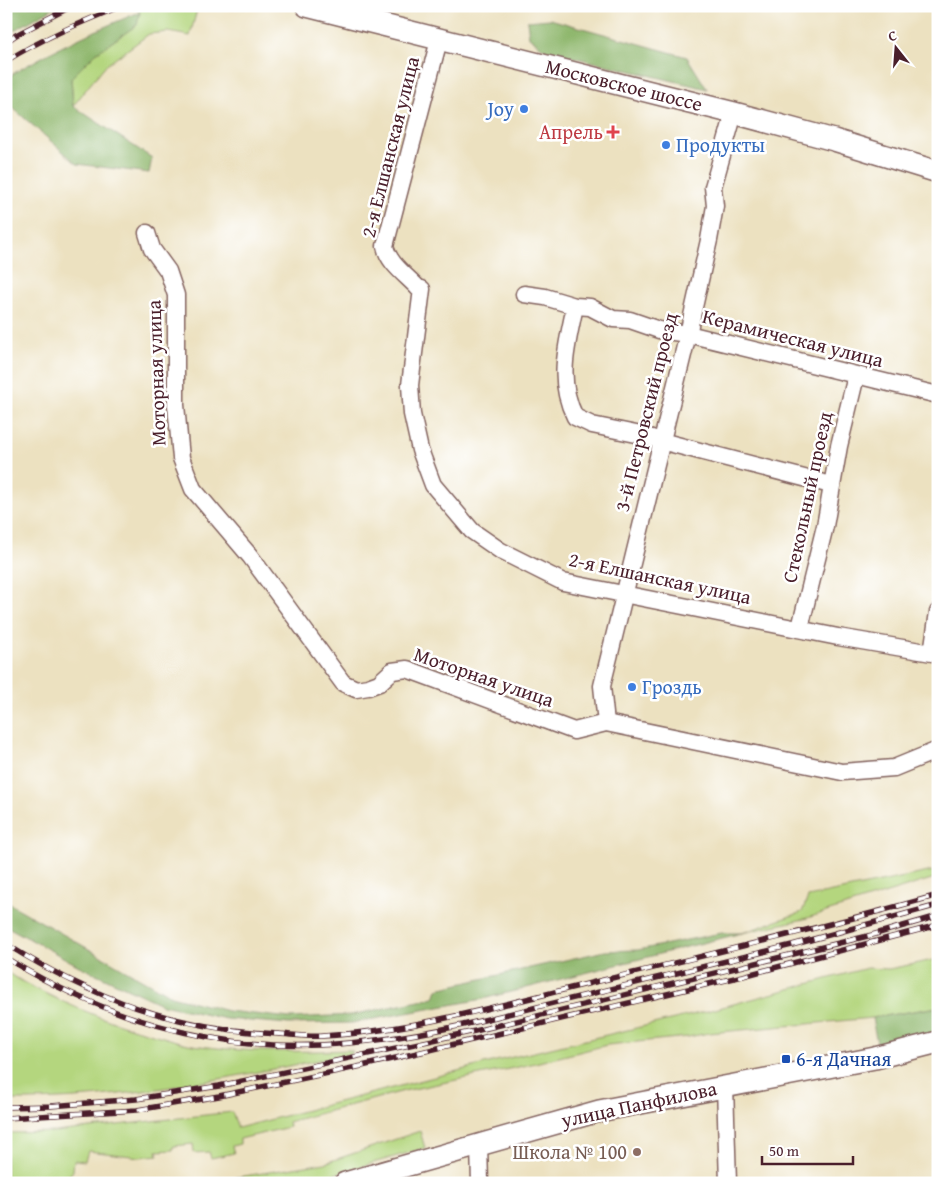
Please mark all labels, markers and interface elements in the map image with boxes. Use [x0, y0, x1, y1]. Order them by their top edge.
north arrow [872, 22, 922, 72]
text: С [885, 25, 899, 46]
street label: Московское шоссе [543, 51, 706, 118]
street label: 2-я Елшанская улица [353, 53, 426, 241]
place label: Joy [485, 94, 514, 123]
marker: Joy [518, 103, 530, 115]
place label: Апрель [539, 117, 603, 146]
marker: Апрель [607, 126, 619, 138]
place label: Продукты [676, 130, 765, 159]
marker: Продукты [660, 139, 672, 151]
street label: Моторная улица [138, 299, 173, 447]
street label: Керамическая улица [700, 301, 887, 374]
street label: 3-й Петровский проезд [607, 309, 684, 514]
street label: Стекольный проезд [774, 409, 839, 585]
street label: 2-я Елшанская улица [566, 544, 754, 611]
street label: Моторная улица [410, 639, 558, 714]
place label: Гроздь [642, 672, 702, 701]
marker: Гроздь [626, 681, 638, 693]
place label: 6-я Дачная [796, 1044, 891, 1073]
marker: 6-я Дачная [780, 1053, 792, 1065]
street label: улица Панфилова [558, 1073, 720, 1134]
scale bar [762, 1134, 853, 1166]
place label: Школа № 100 [512, 1137, 627, 1166]
text: 50 m [769, 1140, 800, 1161]
marker: Школа № 100 [631, 1146, 643, 1158]

